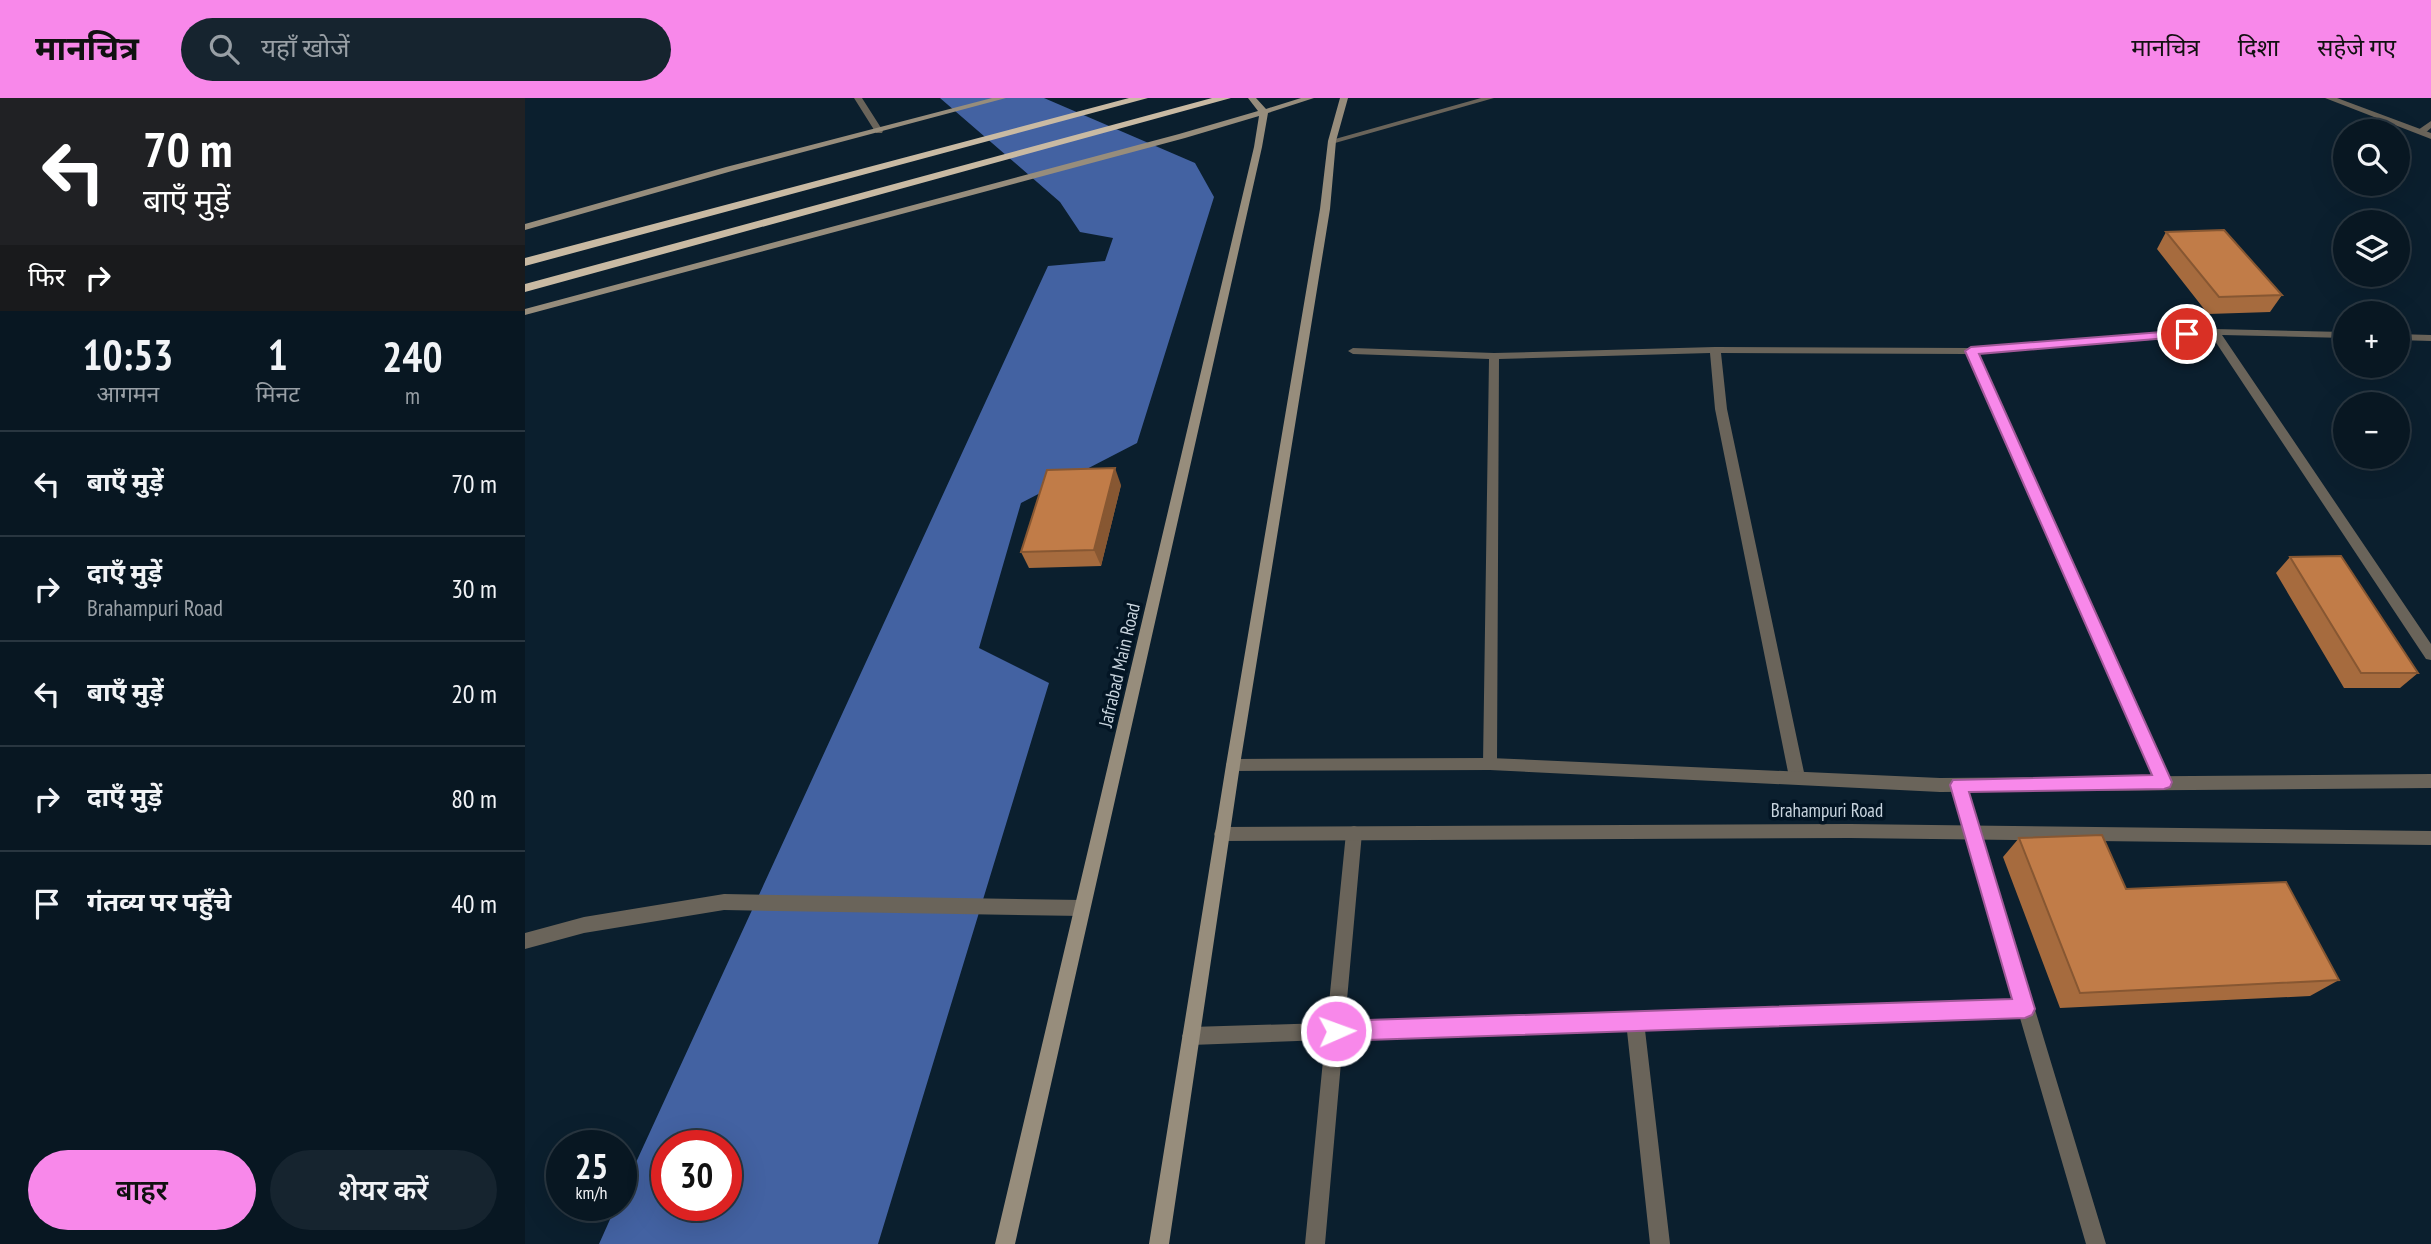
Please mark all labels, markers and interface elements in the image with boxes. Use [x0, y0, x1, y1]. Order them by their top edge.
search box [181, 18, 671, 81]
text: मानचित्र [35, 26, 139, 69]
icon: search [205, 30, 243, 68]
text: यहाँ खोजें [261, 31, 349, 64]
text: मानचित्र [2131, 32, 2200, 63]
text: दिशा [2238, 32, 2279, 63]
text: सहेजे गए [2317, 32, 2396, 63]
text: 70 m [143, 117, 232, 181]
map controls [2333, 119, 2410, 469]
button: search [2333, 119, 2410, 196]
icon: left [28, 126, 119, 217]
text: बाएँ मुड़ें [143, 179, 230, 221]
button: layers [2333, 210, 2410, 287]
icon: right [79, 259, 117, 297]
text: फिर [28, 260, 65, 293]
button: + [2333, 301, 2410, 378]
pin [2157, 304, 2217, 364]
icon: arrive [2168, 315, 2206, 353]
text: 10:53 [82, 327, 173, 382]
text: 1 [268, 327, 288, 382]
text: 240 [382, 329, 443, 384]
text: आगमन [96, 379, 159, 408]
text: मिनट [256, 379, 300, 408]
text: m [405, 381, 420, 410]
button: − [2333, 392, 2410, 469]
icon: left [28, 465, 66, 503]
text: बाएँ मुड़ें [87, 465, 164, 498]
text: 70 m [451, 467, 497, 500]
text: दाएँ मुड़ें [87, 556, 162, 589]
icon: right [28, 570, 66, 608]
text: 30 m [451, 572, 497, 605]
text: Brahampuri Road [87, 593, 223, 622]
street label: Jafrabad Main Road [1093, 601, 1145, 730]
icon: left [28, 675, 66, 713]
text: बाएँ मुड़ें [87, 675, 164, 708]
text: 20 m [451, 677, 497, 710]
icon: right [28, 780, 66, 818]
text: दाएँ मुड़ें [87, 780, 162, 813]
text: 80 m [451, 782, 497, 815]
street label: Brahampuri Road [1771, 798, 1883, 822]
icon: arrive [28, 885, 66, 923]
text: गंतव्य पर पहुँचे [87, 885, 231, 918]
text: 40 m [451, 887, 497, 920]
position arrow [1299, 994, 1373, 1068]
speed limit sign: 30 [651, 1130, 742, 1221]
text: 25 [575, 1143, 608, 1189]
button: बाहर [28, 1150, 256, 1230]
button: शेयर करें [270, 1150, 497, 1230]
text: km/h [576, 1181, 607, 1204]

